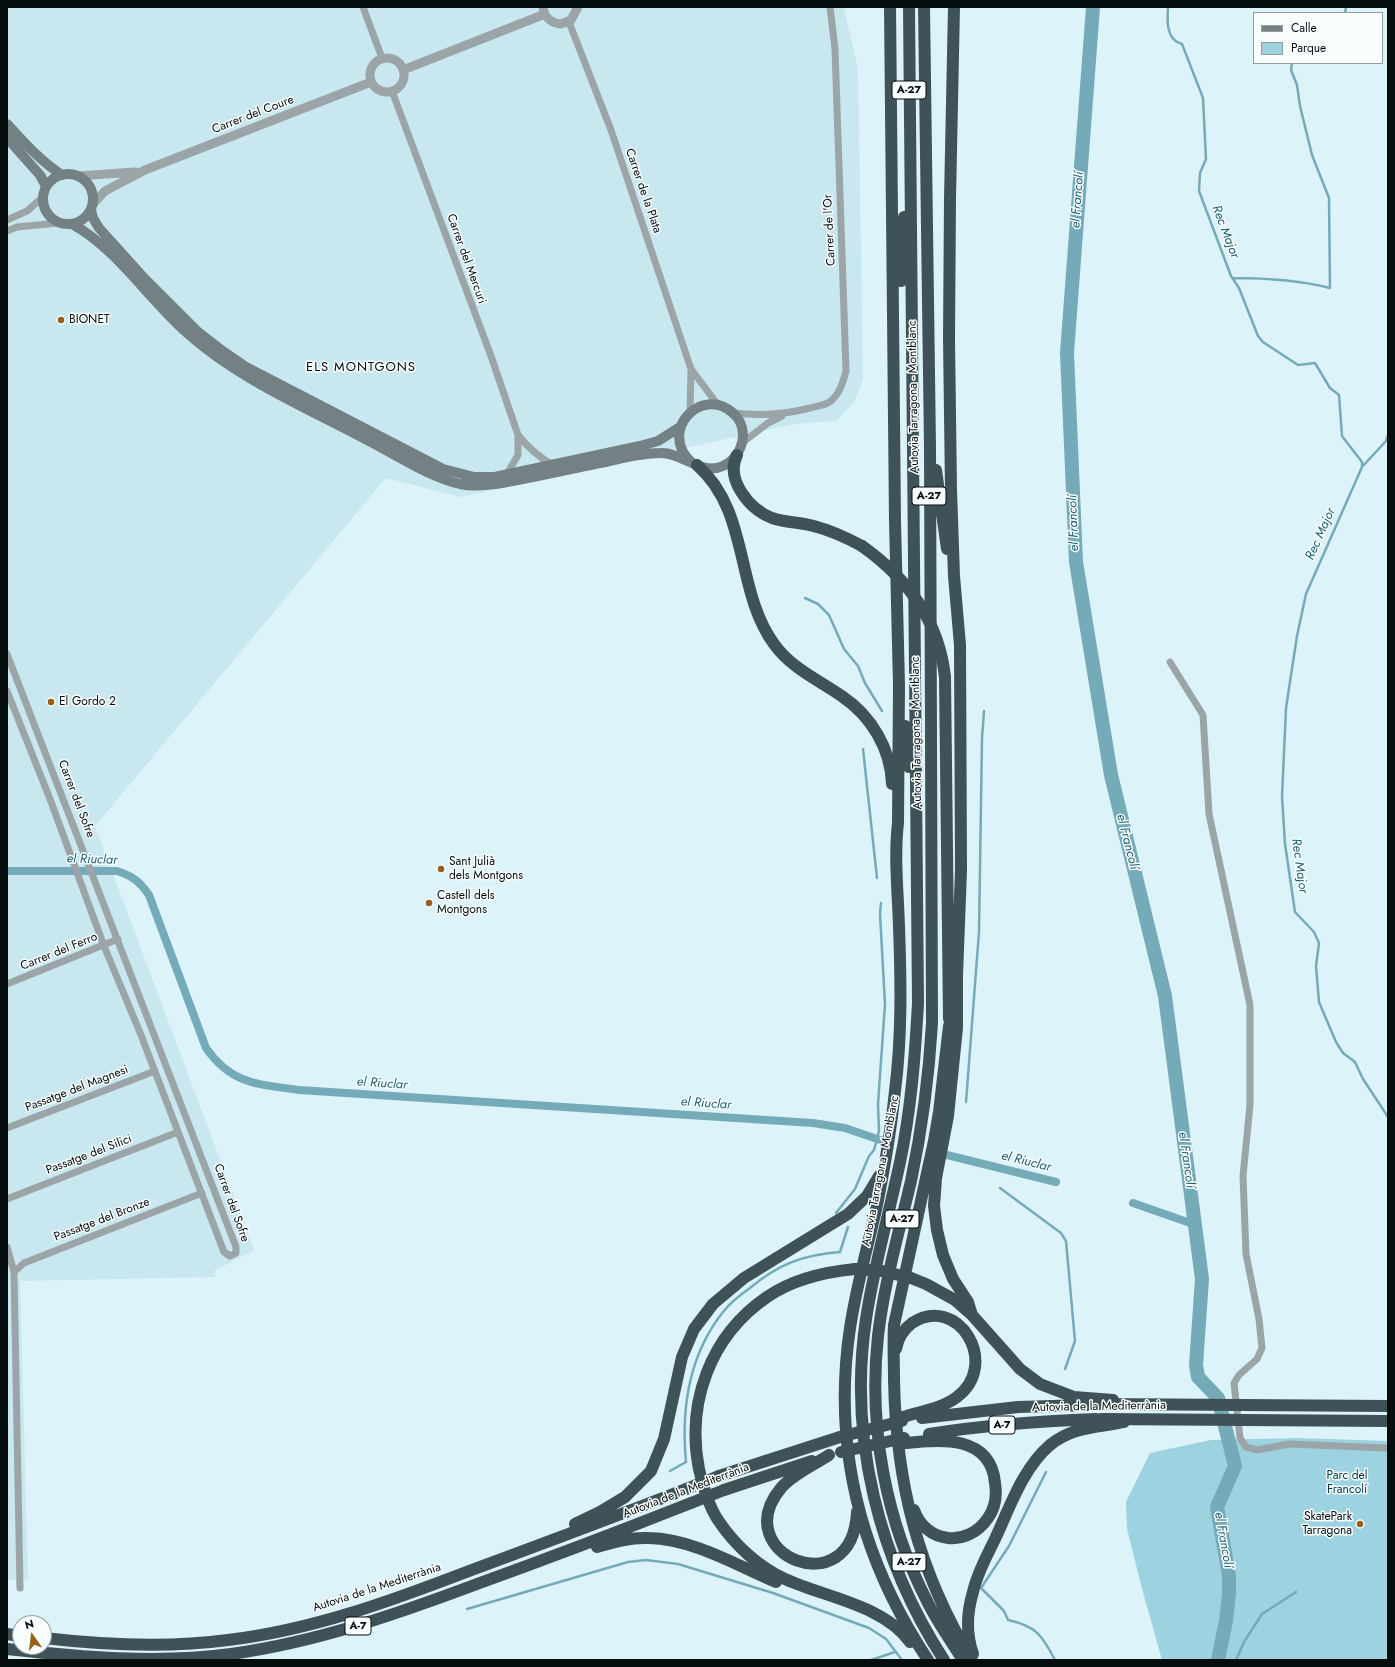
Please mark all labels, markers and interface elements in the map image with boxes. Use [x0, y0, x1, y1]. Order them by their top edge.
legend [1253, 12, 1383, 64]
text: Calle [1291, 19, 1317, 37]
text: Parque [1291, 39, 1326, 57]
road number: A-27 [892, 81, 926, 99]
street label: Carrer del Coure [210, 93, 296, 137]
street label: Carrer de la Plata [622, 147, 664, 235]
water label: el Francolí [1068, 171, 1088, 229]
street label: Carrer de l'Or [821, 194, 839, 266]
water label: Rec Major [1208, 203, 1242, 261]
street label: Carrer del Mercuri [443, 212, 489, 306]
place label: BIONET [69, 313, 110, 327]
marker: BIONET [56, 315, 66, 325]
street label: Autovia Tarragona - Montblanc [905, 320, 923, 474]
district label: ELS MONTGONS [306, 360, 416, 376]
road number: A-27 [912, 487, 946, 505]
water label: el Francolí [1065, 494, 1083, 552]
water label: Rec Major [1303, 506, 1339, 562]
street label: Autovia Tarragona - Montblanc [908, 656, 926, 810]
place label: El Gordo 2 [59, 695, 116, 709]
marker: El Gordo 2 [46, 697, 56, 707]
street label: Carrer del Sofre [55, 758, 97, 840]
water label: el Francolí [1113, 813, 1141, 871]
water label: Rec Major [1287, 838, 1311, 894]
water label: el Riuclar [66, 851, 118, 869]
place label: Sant Julià dels Montgons [449, 855, 523, 883]
marker: Sant Julià dels Montgons [436, 864, 446, 874]
place label: Castell dels Montgons [437, 889, 495, 917]
marker: Castell dels Montgons [424, 898, 434, 908]
street label: Carrer del Ferro [18, 930, 100, 974]
street label: Passatge del Magnesi [24, 1063, 130, 1115]
water label: el Riuclar [356, 1074, 408, 1094]
water label: el Riuclar [680, 1094, 732, 1114]
street label: Autovia Tarragona - Montblanc [859, 1094, 903, 1248]
water label: el Francolí [1174, 1131, 1198, 1189]
street label: Passatge del Silici [44, 1132, 134, 1178]
water label: el Riuclar [1000, 1148, 1052, 1176]
street label: Carrer del Sofre [210, 1162, 252, 1244]
street label: Passatge del Bronze [52, 1195, 152, 1245]
road number: A-27 [885, 1210, 919, 1228]
street label: Autovia de la Mediterrània [1032, 1399, 1166, 1415]
road number: A-7 [989, 1416, 1015, 1434]
street label: Autovia de la Mediterrània [621, 1460, 751, 1522]
park label: Parc del Francolí [1326, 1469, 1368, 1497]
place label: SkatePark Tarragona [1302, 1510, 1352, 1538]
water label: el Francolí [1210, 1511, 1236, 1569]
marker: SkatePark Tarragona [1355, 1519, 1365, 1529]
road number: A-27 [892, 1553, 926, 1571]
street label: Autovia de la Mediterrània [311, 1560, 443, 1616]
north arrow [12, 1615, 52, 1655]
text: N [23, 1616, 36, 1633]
road number: A-7 [345, 1617, 371, 1635]

